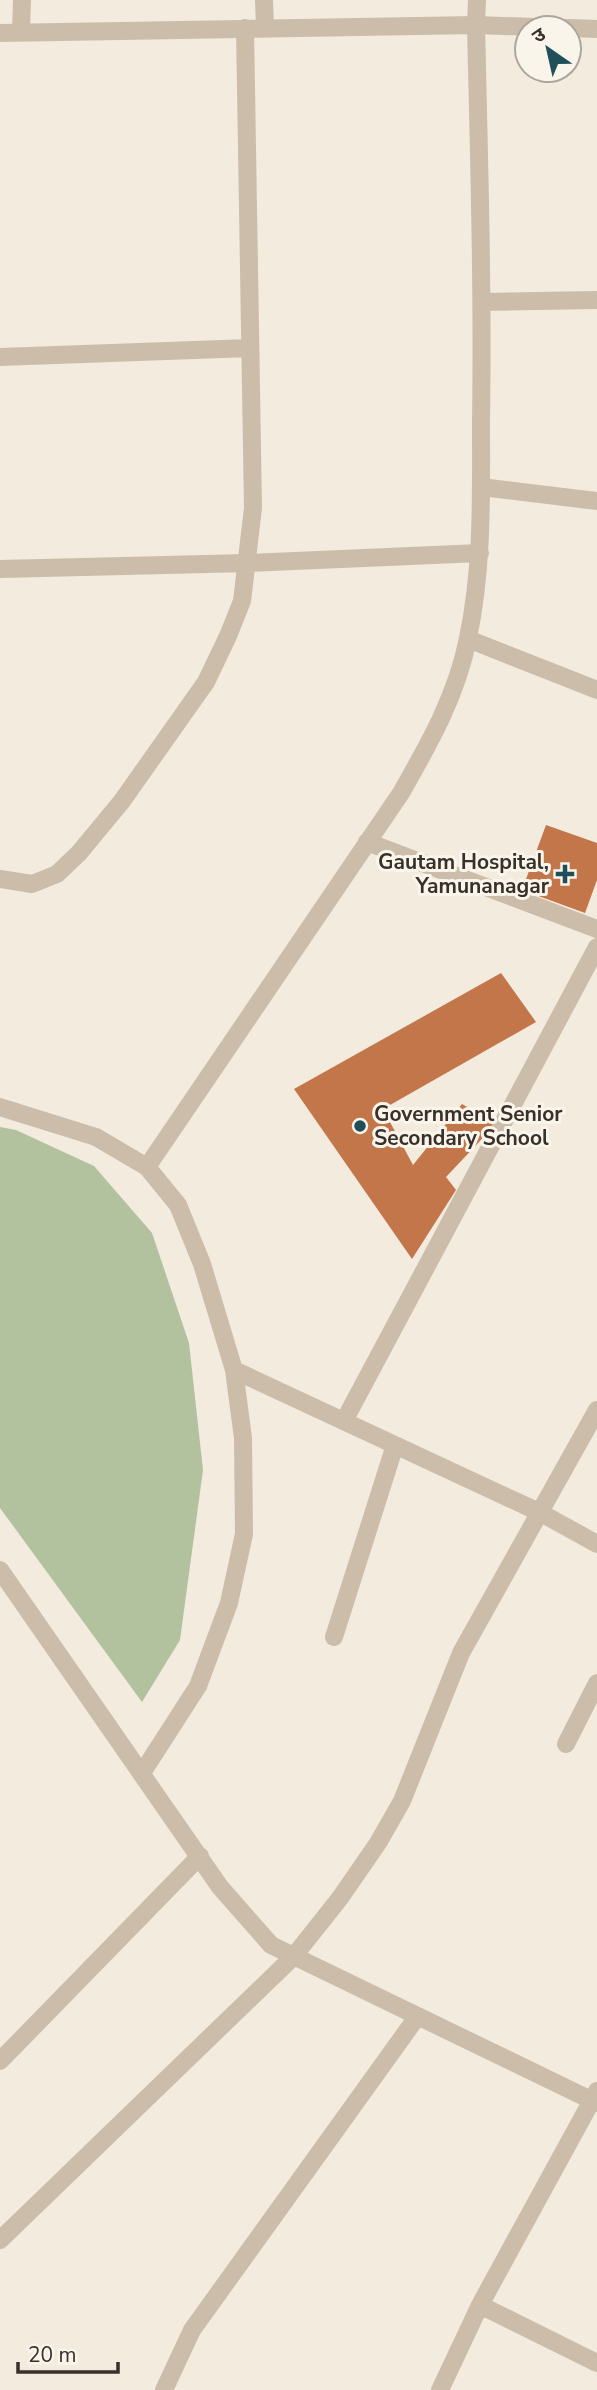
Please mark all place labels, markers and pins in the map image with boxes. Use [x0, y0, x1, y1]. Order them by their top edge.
place label: Gautam Hospital, Yamunanagar [378, 848, 550, 900]
marker: Gautam Hospital, Yamunanagar [555, 864, 575, 884]
place label: Government Senior Secondary School [374, 1100, 563, 1152]
marker: Government Senior Secondary School [352, 1118, 368, 1134]

